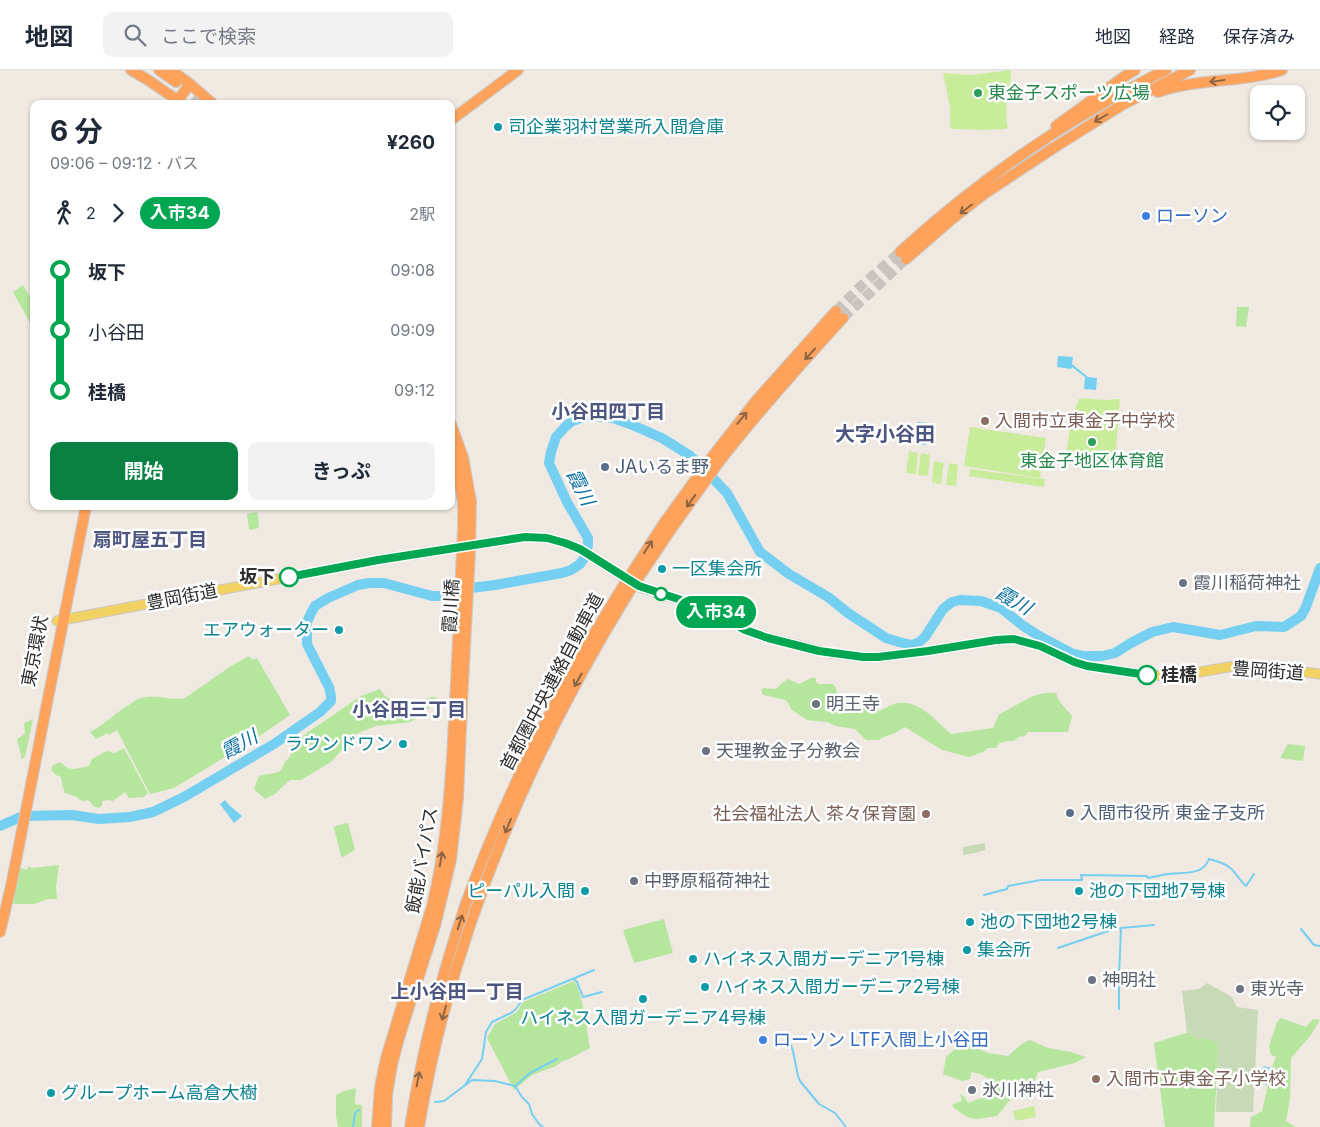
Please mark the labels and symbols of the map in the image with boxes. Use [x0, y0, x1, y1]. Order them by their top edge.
one-way arrow [1209, 76, 1225, 86]
place label: 東金子スポーツ広場 [988, 82, 1150, 103]
marker: 東金子スポーツ広場 [972, 87, 984, 99]
one-way arrow [1094, 113, 1108, 123]
place label: 司企業羽村営業所入間倉庫 [508, 116, 724, 137]
marker: 司企業羽村営業所入間倉庫 [492, 121, 504, 133]
one-way arrow [960, 203, 973, 214]
place label: ローソン [1156, 205, 1228, 226]
marker: ローソン [1140, 210, 1152, 222]
one-way arrow [804, 348, 816, 360]
district label: 小谷田四丁目 [551, 400, 665, 423]
place label: 入間市立東金子中学校 [995, 410, 1175, 431]
one-way arrow [737, 412, 748, 425]
marker: 入間市立東金子中学校 [979, 415, 991, 427]
district label: 大字小谷田 [835, 422, 935, 446]
marker: 東金子地区体育館 [1086, 436, 1098, 448]
place label: 東金子地区体育館 [1020, 450, 1164, 471]
place label: JAいるま野 [615, 456, 709, 477]
marker: JAいるま野 [599, 461, 611, 473]
water label: 霞川 [562, 465, 600, 511]
one-way arrow [686, 494, 696, 508]
district label: 扇町屋五丁目 [93, 528, 207, 551]
one-way arrow [643, 540, 654, 554]
place label: 一区集会所 [672, 558, 762, 579]
marker: 一区集会所 [656, 563, 668, 575]
place label: 坂下 [239, 566, 275, 587]
marker: 坂下 [279, 567, 299, 587]
place label: 霞川稲荷神社 [1193, 572, 1301, 593]
marker: 霞川稲荷神社 [1177, 577, 1189, 589]
street label: 霞川橋 [439, 578, 462, 633]
street label: 豊岡街道 [145, 579, 219, 614]
water label: 霞川 [992, 581, 1038, 621]
unlabelled marker [654, 587, 668, 601]
street label: 首都圏中央連絡自動車道 [496, 589, 607, 774]
line badge: 入市34 [681, 596, 751, 628]
street label: 東京環状 [17, 614, 52, 688]
place label: エアウォーター [203, 619, 329, 640]
marker: エアウォーター [333, 624, 345, 636]
street label: 豊岡街道 [1231, 658, 1305, 683]
place label: 桂橋 [1161, 664, 1197, 685]
marker: 桂橋 [1137, 665, 1157, 685]
one-way arrow [573, 672, 582, 687]
place label: 明王寺 [826, 693, 880, 714]
district label: 小谷田三丁目 [352, 698, 466, 721]
marker: 明王寺 [810, 698, 822, 710]
water label: 霞川 [217, 724, 263, 764]
place label: ラウンドワン [285, 733, 393, 754]
marker: ラウンドワン [397, 738, 409, 750]
place label: 天理教金子分教会 [716, 740, 860, 761]
marker: 天理教金子分教会 [700, 745, 712, 757]
place label: 入間市役所 東金子支所 [1080, 802, 1265, 823]
place label: 社会福祉法人 茶々保育園 [713, 803, 916, 824]
street label: 飯能バイパス [402, 805, 441, 915]
marker: 入間市役所 東金子支所 [1064, 807, 1076, 819]
marker: 社会福祉法人 茶々保育園 [920, 808, 932, 820]
one-way arrow [503, 818, 512, 833]
one-way arrow [437, 852, 447, 868]
place label: 中野原稲荷神社 [644, 870, 770, 891]
marker: 中野原稲荷神社 [628, 875, 640, 887]
place label: ピーパル入間 [467, 880, 575, 901]
place label: 池の下団地7号棟 [1089, 880, 1225, 901]
marker: ピーパル入間 [579, 885, 591, 897]
marker: 池の下団地7号棟 [1073, 885, 1085, 897]
place label: 池の下団地2号棟 [980, 911, 1117, 932]
one-way arrow [456, 914, 466, 930]
marker: 池の下団地2号棟 [964, 916, 976, 928]
place label: 集会所 [977, 939, 1031, 960]
marker: 集会所 [961, 944, 973, 956]
place label: ハイネス入間ガーデニア1号棟 [703, 948, 944, 969]
marker: ハイネス入間ガーデニア1号棟 [687, 953, 699, 965]
place label: 神明社 [1102, 969, 1156, 990]
marker: 神明社 [1086, 974, 1098, 986]
place label: ハイネス入間ガーデニア2号棟 [715, 976, 960, 997]
place label: 東光寺 [1250, 978, 1304, 999]
district label: 上小谷田一丁目 [390, 980, 524, 1003]
marker: ハイネス入間ガーデニア2号棟 [699, 981, 711, 993]
marker: 東光寺 [1234, 983, 1246, 995]
marker: ハイネス入間ガーデニア4号棟 [637, 993, 649, 1005]
one-way arrow [439, 1005, 449, 1021]
place label: ハイネス入間ガーデニア4号棟 [520, 1007, 766, 1028]
place label: ローソン LTF入間上小谷田 [773, 1029, 989, 1050]
marker: ローソン LTF入間上小谷田 [757, 1034, 769, 1046]
place label: 入間市立東金子小学校 [1106, 1068, 1286, 1089]
one-way arrow [414, 1071, 424, 1087]
marker: 入間市立東金子小学校 [1090, 1073, 1102, 1085]
place label: 氷川神社 [982, 1079, 1054, 1100]
place label: グループホーム高倉大樹 [61, 1082, 257, 1103]
marker: 氷川神社 [966, 1084, 978, 1096]
marker: グループホーム高倉大樹 [45, 1087, 57, 1099]

